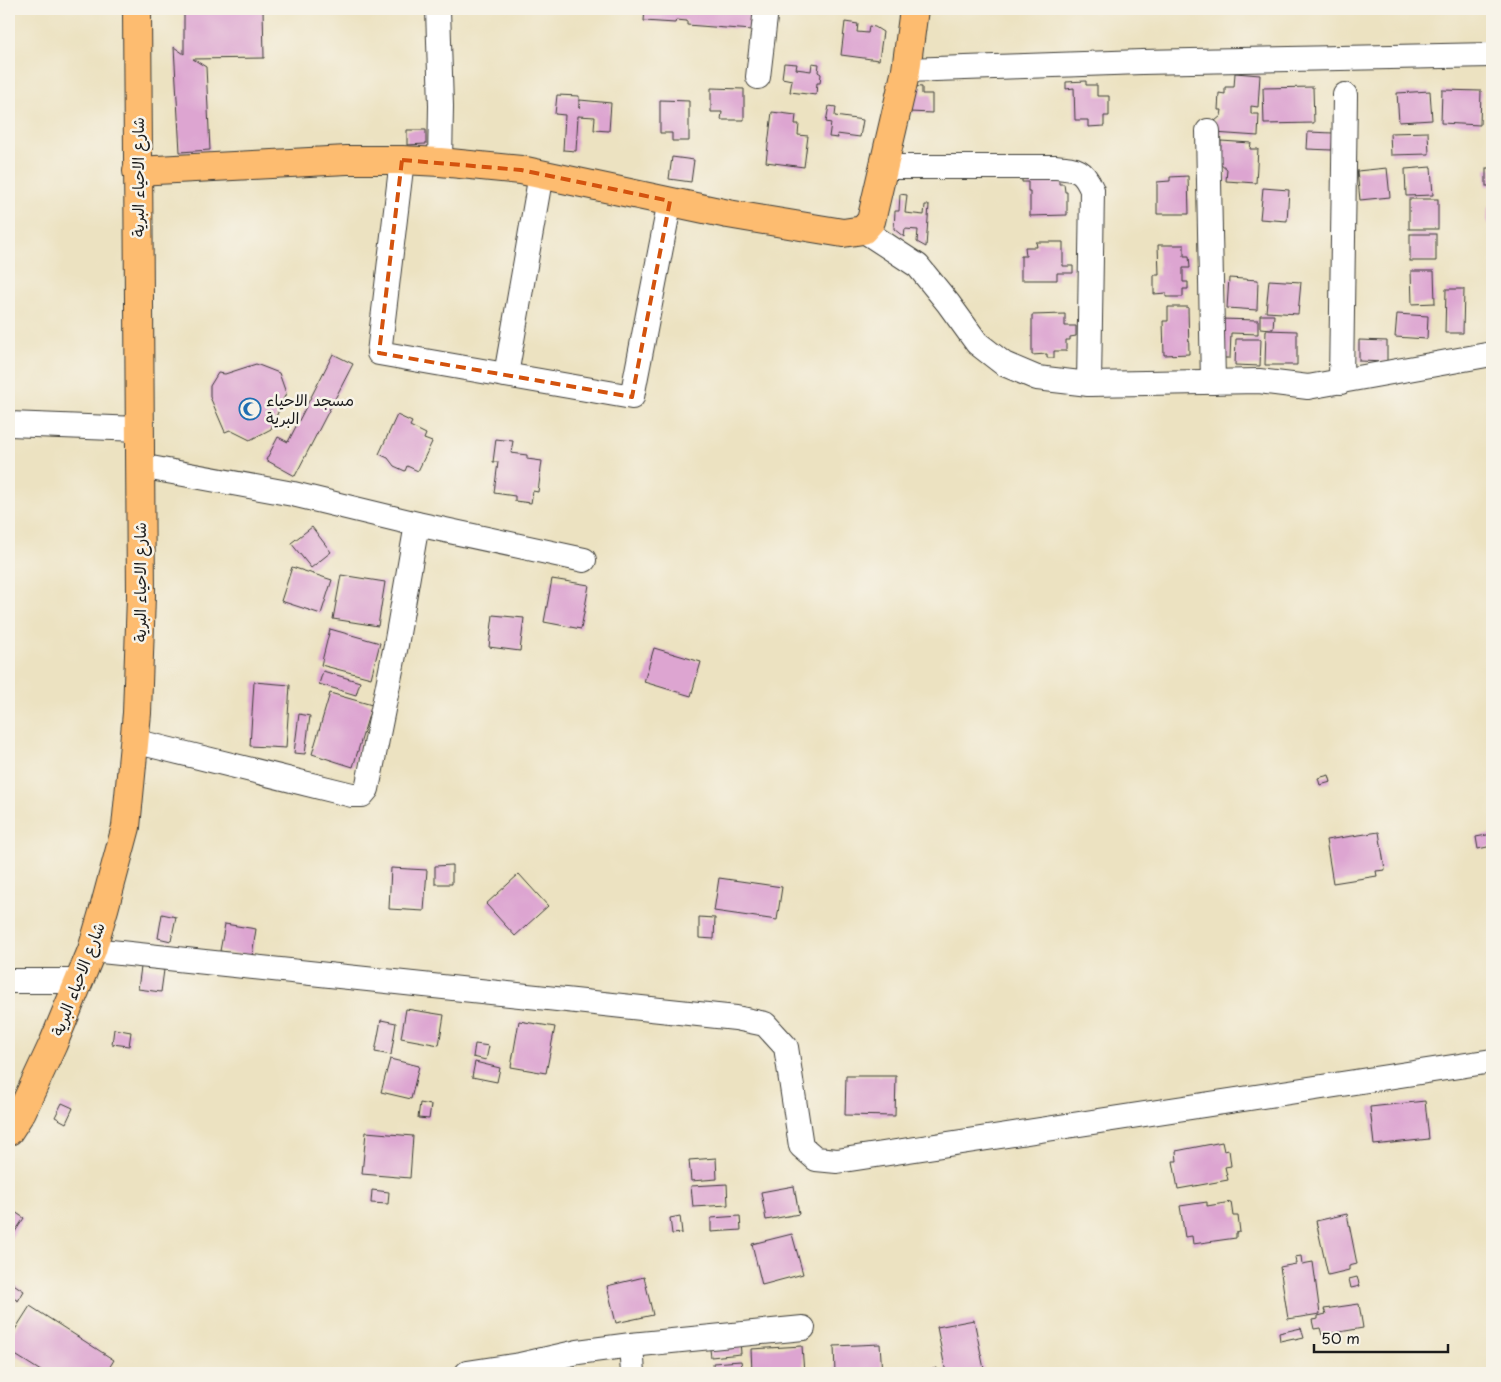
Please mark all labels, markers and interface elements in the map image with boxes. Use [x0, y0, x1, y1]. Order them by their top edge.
street label: شارع الاحياء البرية [125, 117, 150, 237]
place label: مسجد الاحياء البرية [266, 387, 354, 429]
mosque icon: مسجد الاحياء البرية [238, 397, 262, 421]
street label: شارع الاحياء البرية [127, 522, 152, 642]
street label: شارع الاحياء البرية [44, 918, 111, 1039]
scale bar [1314, 1322, 1447, 1354]
text: 50 m [1321, 1326, 1360, 1349]

